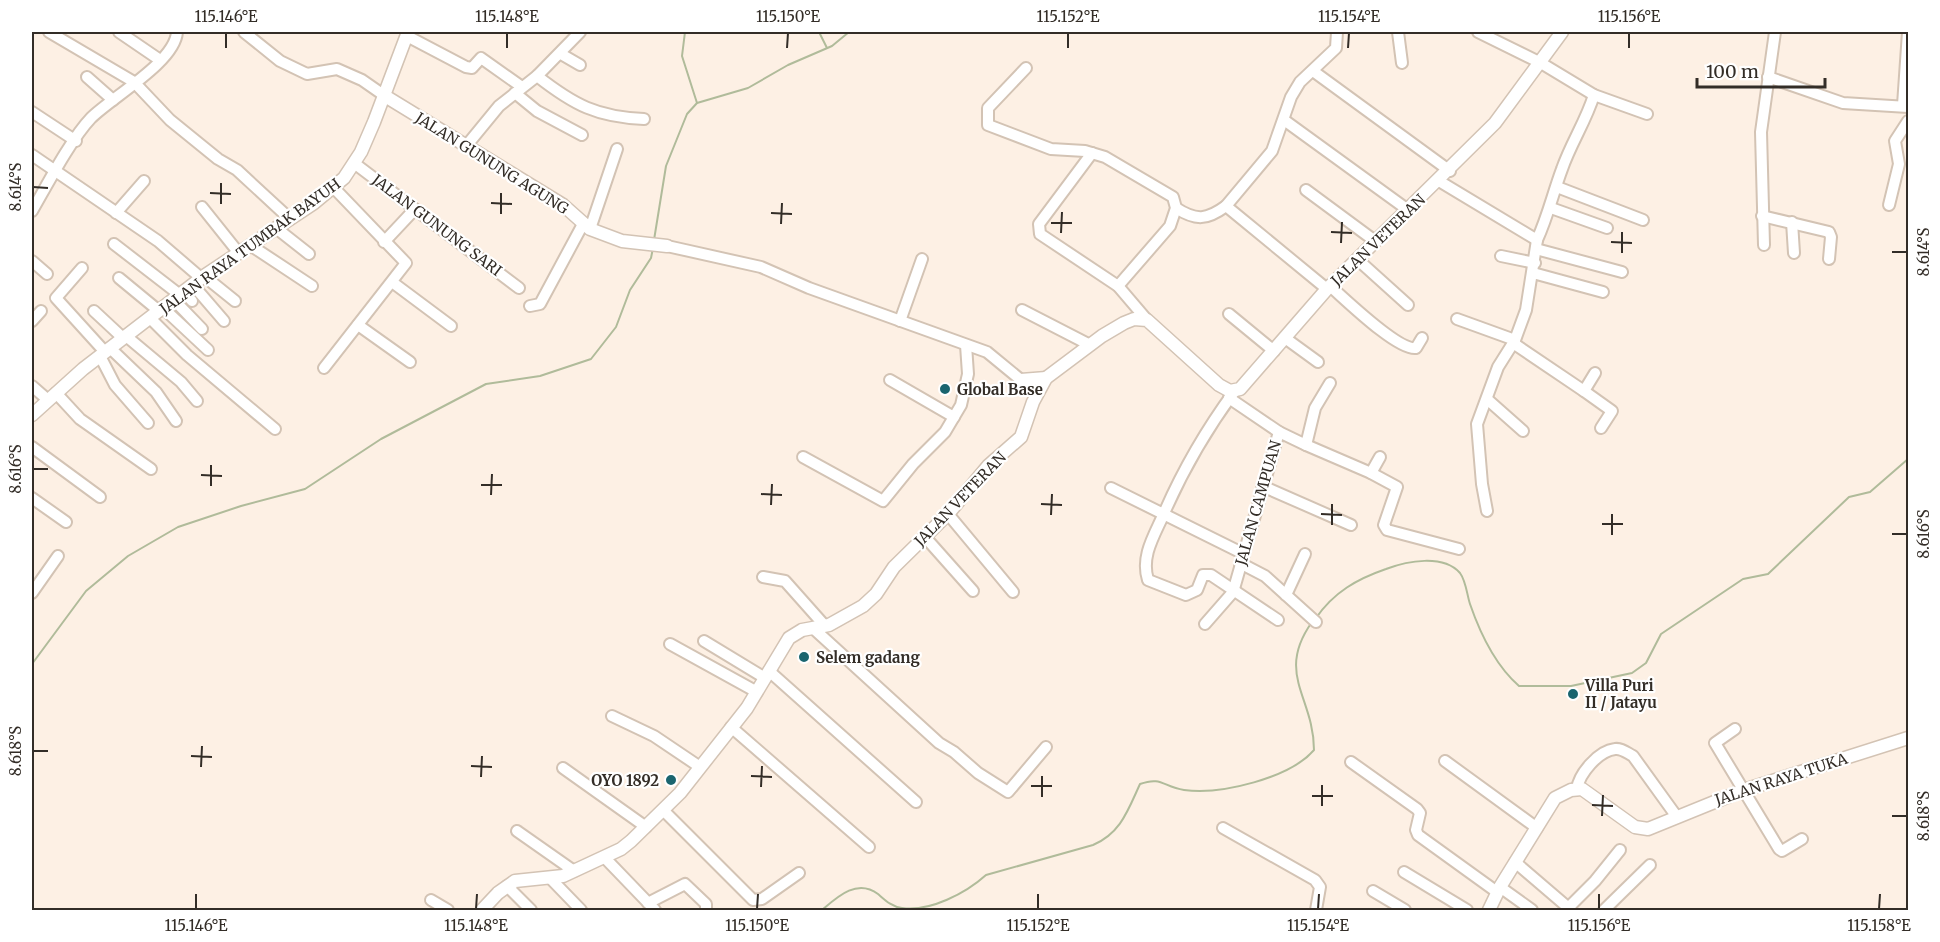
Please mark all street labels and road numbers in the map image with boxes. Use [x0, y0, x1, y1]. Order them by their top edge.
street label: JALAN GUNUNG AGUNG [411, 108, 572, 218]
street label: JALAN GUNUNG SARI [368, 169, 506, 280]
street label: JALAN RAYA TUMBAK BAYUH [155, 174, 344, 319]
street label: JALAN VETERAN [1326, 190, 1429, 291]
street label: JALAN CAMPUAN [1231, 438, 1285, 569]
street label: JALAN VETERAN [909, 448, 1010, 551]
street label: JALAN RAYA TUKA [1711, 748, 1850, 810]

